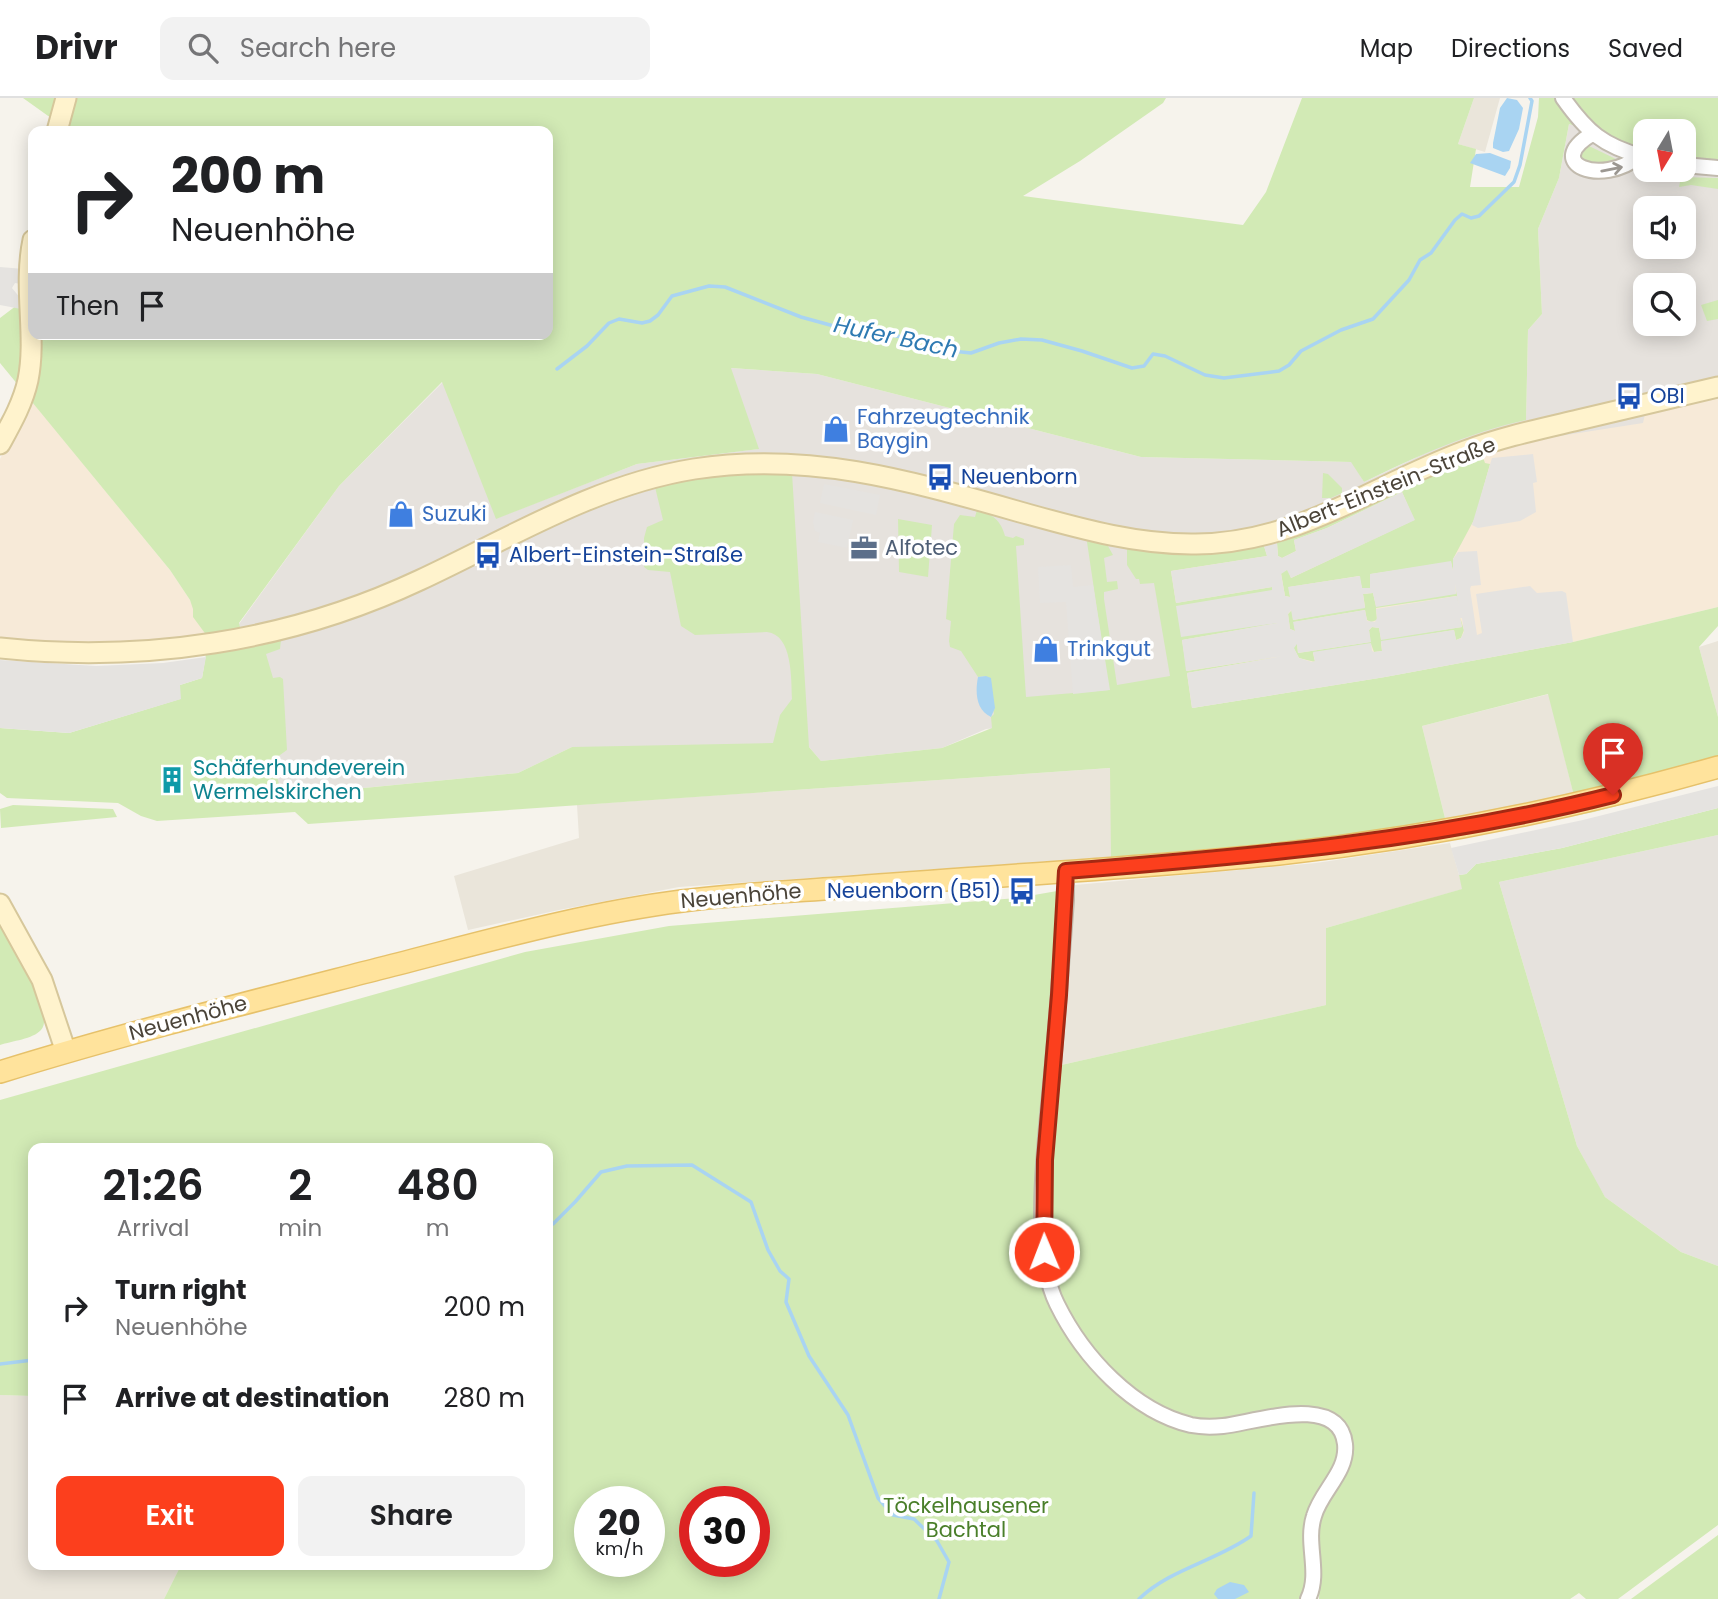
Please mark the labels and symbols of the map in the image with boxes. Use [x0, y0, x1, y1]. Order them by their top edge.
north arrow [1633, 119, 1696, 182]
one-way arrow [1600, 161, 1623, 175]
water label: Hufer Bach [831, 308, 961, 366]
bus stop icon: OBI [1614, 381, 1644, 411]
place label: OBI [1650, 381, 1685, 410]
place label: Fahrzeugtechnik Baygin [857, 402, 1030, 455]
shop icon: Fahrzeugtechnik Baygin [821, 414, 851, 444]
street label: Albert-Einstein-Straße [1272, 429, 1500, 544]
bus stop icon: Neuenborn [925, 462, 955, 492]
place label: Neuenborn [961, 462, 1078, 491]
shop icon: Suzuki [386, 499, 416, 529]
place label: Suzuki [422, 499, 487, 528]
office icon: Alfotec [849, 533, 879, 563]
place label: Alfotec [885, 533, 958, 562]
bus stop icon: Albert-Einstein-Straße [473, 540, 503, 570]
place label: Albert-Einstein-Straße [509, 540, 743, 569]
shop icon: Trinkgut [1031, 634, 1061, 664]
place label: Trinkgut [1067, 634, 1151, 663]
pin [1583, 723, 1643, 795]
place label: Schäferhundeverein Wermelskirchen [193, 753, 405, 806]
building icon: Schäferhundeverein Wermelskirchen [157, 765, 187, 795]
street label: Neuenhöhe [679, 876, 803, 915]
place label: Neuenborn (B51) [827, 876, 1001, 905]
bus stop icon: Neuenborn (B51) [1007, 876, 1037, 906]
street label: Neuenhöhe [126, 988, 250, 1047]
position arrow [1007, 1215, 1081, 1289]
speed limit sign: 30 [679, 1486, 770, 1577]
park label: Töckelhausener Bachtal [883, 1491, 1049, 1544]

